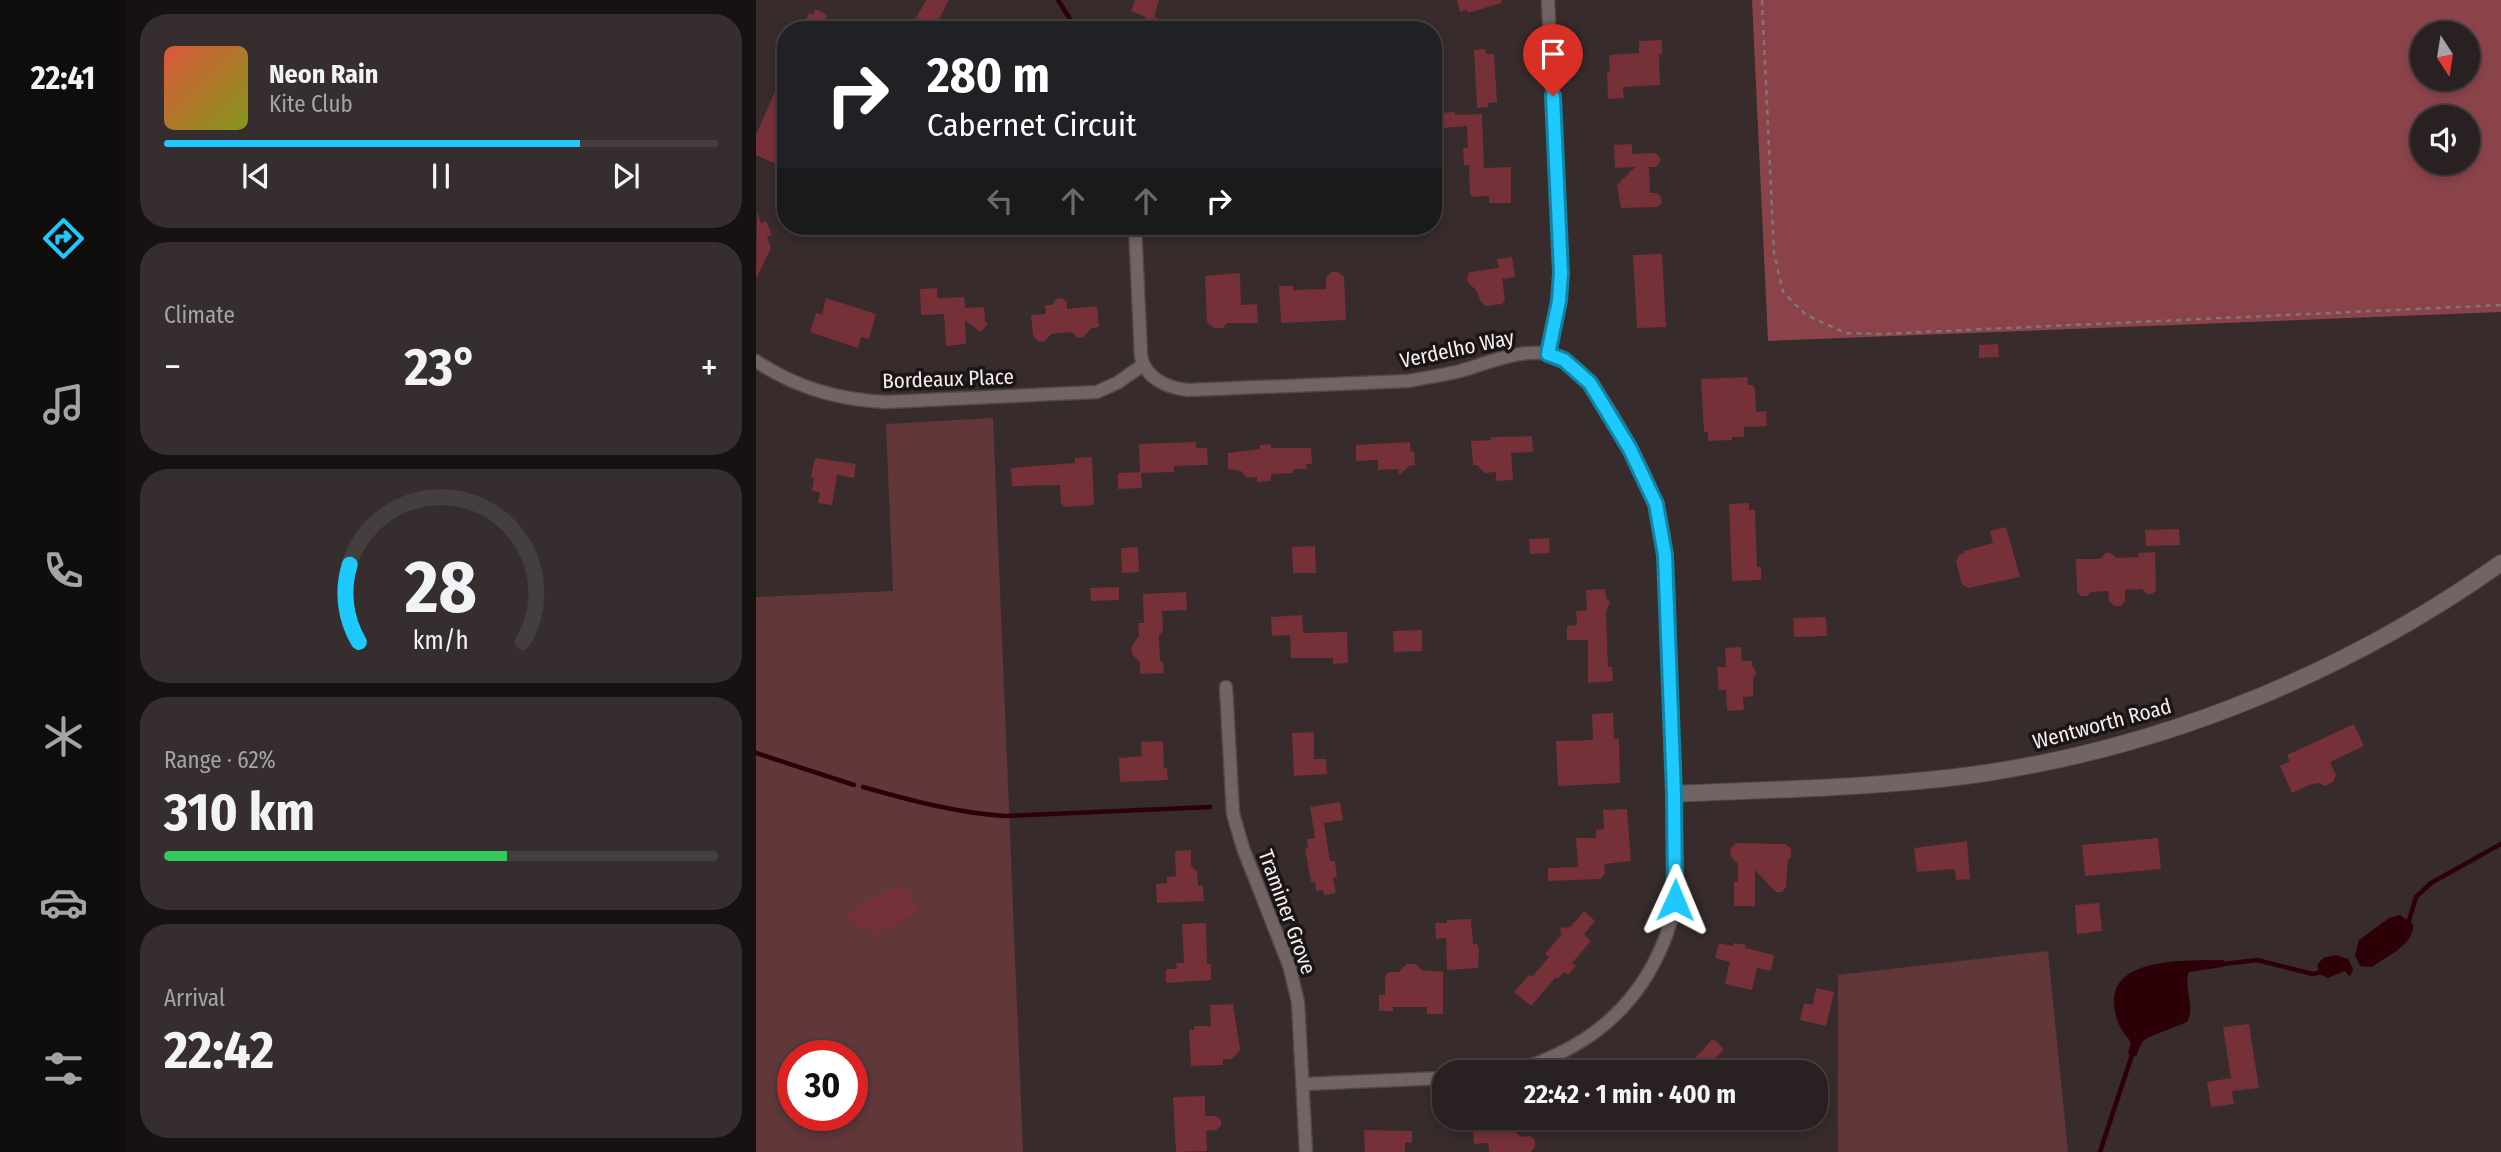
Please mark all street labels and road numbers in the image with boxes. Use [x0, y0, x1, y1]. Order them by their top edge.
street label: Verdelho Way [1398, 324, 1517, 374]
street label: Bordeaux Place [882, 364, 1014, 394]
street label: Wentworth Road [2030, 693, 2174, 755]
street label: Traminer Grove [1252, 846, 1322, 978]

